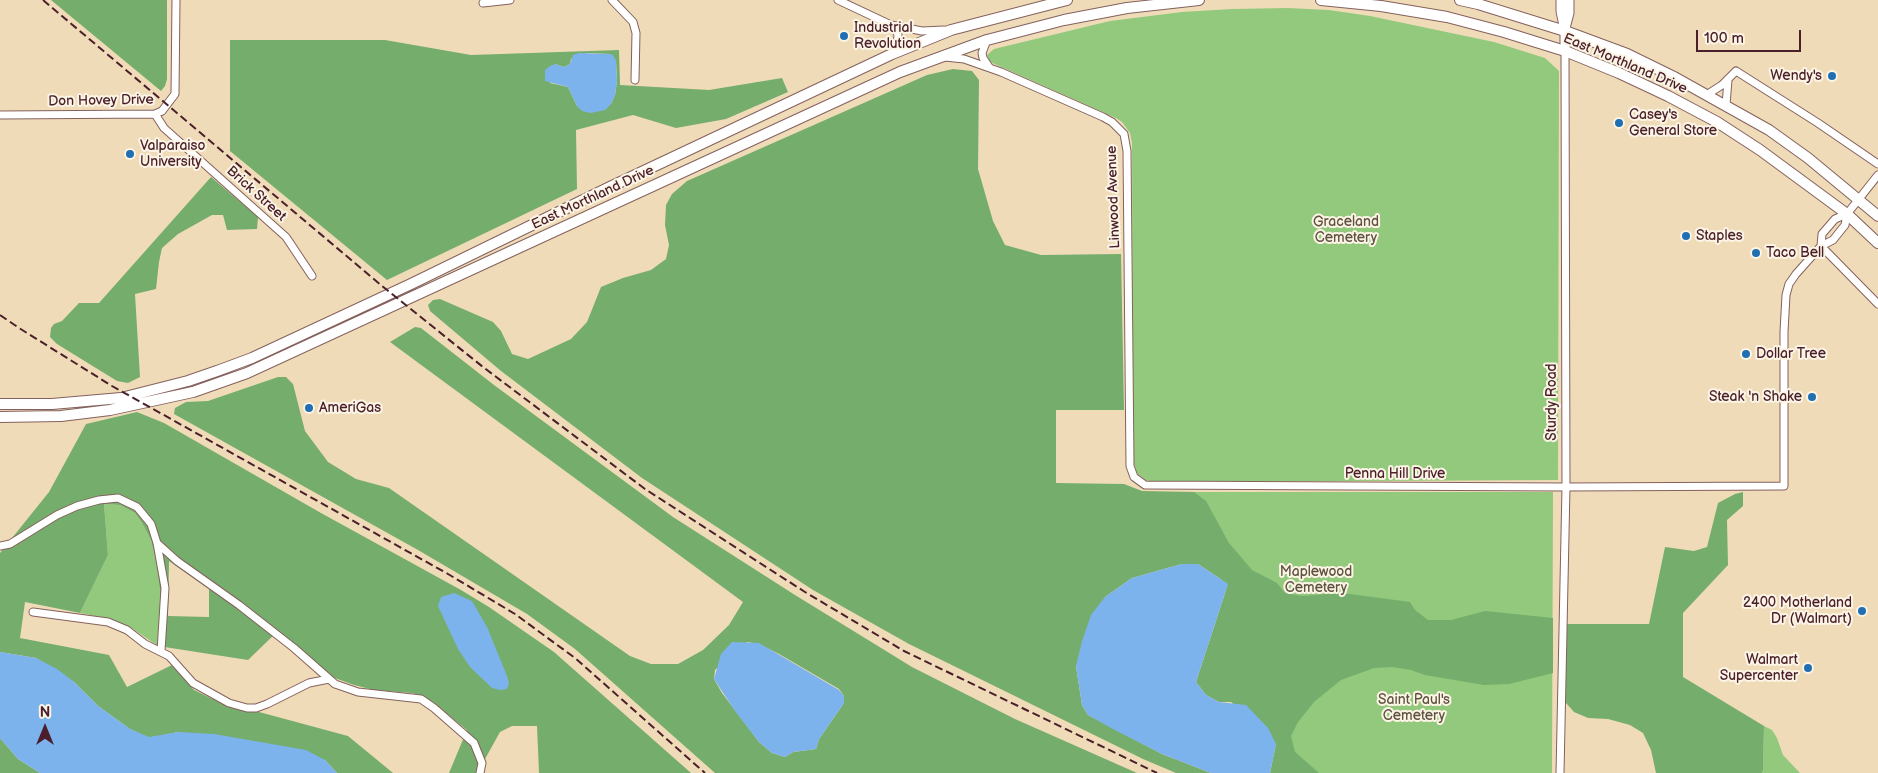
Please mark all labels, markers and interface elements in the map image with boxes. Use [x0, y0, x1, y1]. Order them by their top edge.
place label: Industrial Revolution [854, 20, 921, 52]
scale bar [1698, 20, 1803, 52]
text: 100 m [1704, 29, 1744, 48]
marker: Industrial Revolution [838, 30, 850, 42]
street label: East Morthland Drive [1561, 30, 1689, 98]
place label: Wendy's [1770, 68, 1822, 84]
marker: Wendy's [1826, 70, 1838, 82]
street label: Don Hovey Drive [48, 92, 154, 110]
place label: Casey's General Store [1629, 107, 1717, 140]
marker: Casey's General Store [1613, 117, 1625, 129]
place label: Valparaiso University [140, 138, 206, 170]
street label: Linwood Avenue [1104, 145, 1124, 249]
marker: Valparaiso University [124, 148, 136, 160]
street label: East Morthland Drive [529, 162, 657, 234]
street label: Brick Street [223, 163, 289, 225]
park label: Graceland Cemetery [1313, 214, 1379, 246]
place label: Staples [1696, 228, 1743, 244]
marker: Staples [1680, 230, 1692, 242]
place label: Taco Bell [1766, 245, 1824, 261]
marker: Taco Bell [1750, 247, 1762, 259]
place label: Dollar Tree [1756, 346, 1826, 362]
marker: Dollar Tree [1740, 348, 1752, 360]
street label: Sturdy Road [1544, 363, 1560, 441]
place label: Steak 'n Shake [1709, 389, 1802, 405]
marker: Steak 'n Shake [1806, 391, 1818, 403]
place label: AmeriGas [319, 400, 381, 416]
marker: AmeriGas [303, 402, 315, 414]
street label: Penna Hill Drive [1345, 466, 1445, 482]
park label: Maplewood Cemetery [1280, 564, 1352, 596]
place label: 2400 Motherland Dr (Walmart) [1743, 595, 1852, 628]
marker: 2400 Motherland Dr (Walmart) [1856, 605, 1868, 617]
place label: Walmart Supercenter [1720, 652, 1798, 684]
marker: Walmart Supercenter [1802, 662, 1814, 674]
park label: Saint Paul's Cemetery [1378, 692, 1450, 724]
north arrow [20, 703, 70, 753]
text: N [40, 704, 50, 721]

